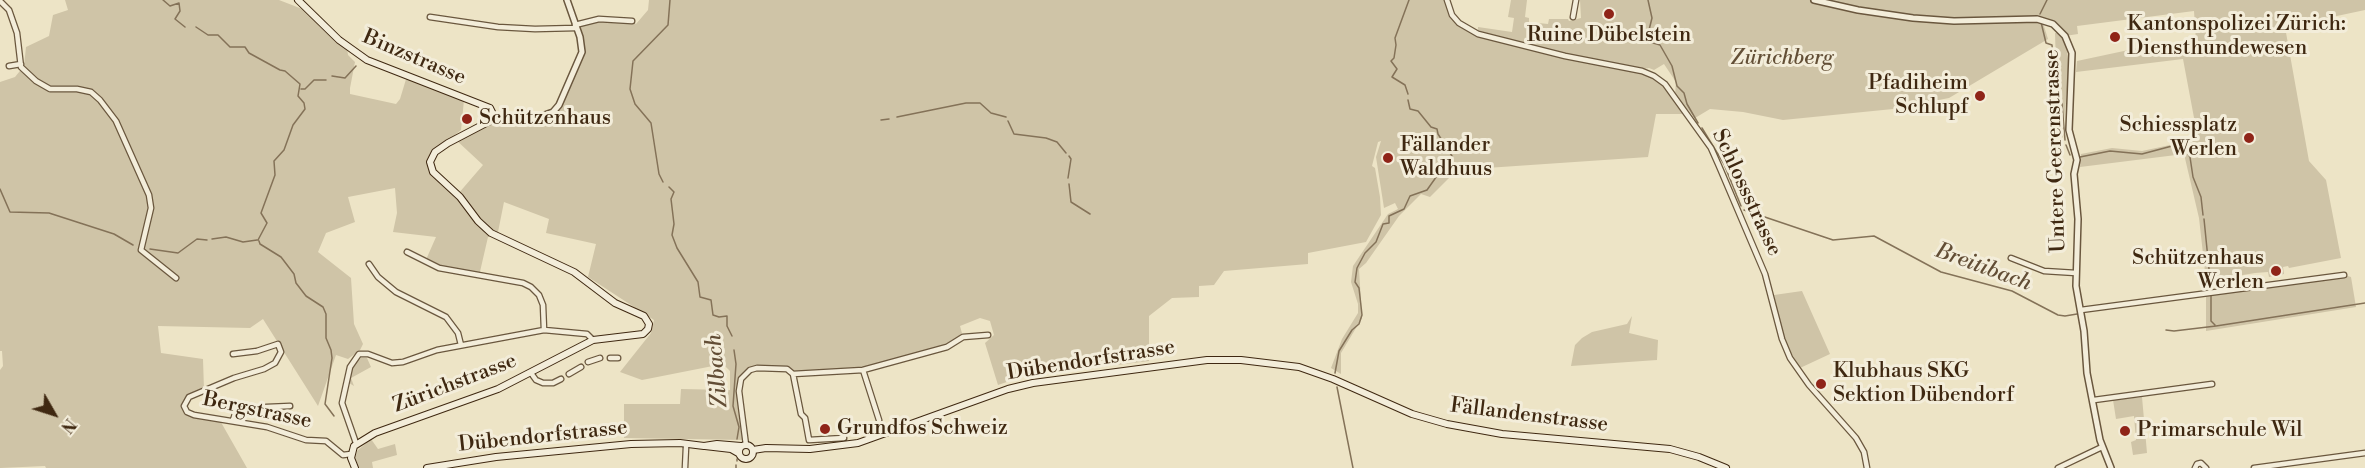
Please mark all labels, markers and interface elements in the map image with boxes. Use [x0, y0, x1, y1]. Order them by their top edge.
marker: Ruine Dübelstein [1602, 7, 1616, 21]
place label: Kantonspolizei Zürich: Diensthundewesen [2127, 12, 2346, 62]
place label: Ruine Dübelstein [1527, 23, 1691, 49]
street label: Binzstrasse [359, 25, 469, 91]
marker: Kantonspolizei Zürich: Diensthundewesen [2108, 30, 2122, 44]
park label: Zürichberg [1731, 46, 1833, 72]
street label: Untere Geerenstrasse [2040, 49, 2072, 253]
place label: Pfadiheim Schlupf [1868, 71, 1968, 121]
marker: Pfadiheim Schlupf [1973, 89, 1987, 103]
place label: Schützenhaus [479, 106, 611, 132]
marker: Schützenhaus [460, 112, 474, 126]
place label: Schiessplatz Werlen [2120, 113, 2237, 163]
street label: Schlossstrasse [1706, 126, 1786, 260]
marker: Schiessplatz Werlen [2242, 131, 2256, 145]
place label: Fällander Waldhuus [1400, 133, 1492, 183]
marker: Fällander Waldhuus [1381, 151, 1395, 165]
water label: Breitibach [1931, 238, 2035, 298]
place label: Schützenhaus Werlen [2132, 246, 2264, 296]
marker: Schützenhaus Werlen [2269, 264, 2283, 278]
water label: Zilbach [702, 333, 734, 409]
street label: Dübendorfstrasse [1005, 335, 1177, 387]
street label: Zürichstrasse [390, 349, 520, 419]
place label: Klubhaus SKG Sektion Dübendorf [1833, 359, 2014, 409]
marker: Klubhaus SKG Sektion Dübendorf [1814, 377, 1828, 391]
north arrow [24, 384, 84, 444]
street label: Bergstrasse [200, 387, 314, 435]
street label: Fällandenstrasse [1448, 394, 1610, 438]
text: N [56, 414, 80, 437]
street label: Dübendorfstrasse [457, 416, 629, 458]
place label: Grundfos Schweiz [837, 416, 1008, 442]
place label: Primarschule Wil [2137, 418, 2303, 444]
marker: Grundfos Schweiz [818, 422, 832, 436]
marker: Primarschule Wil [2118, 424, 2132, 438]

